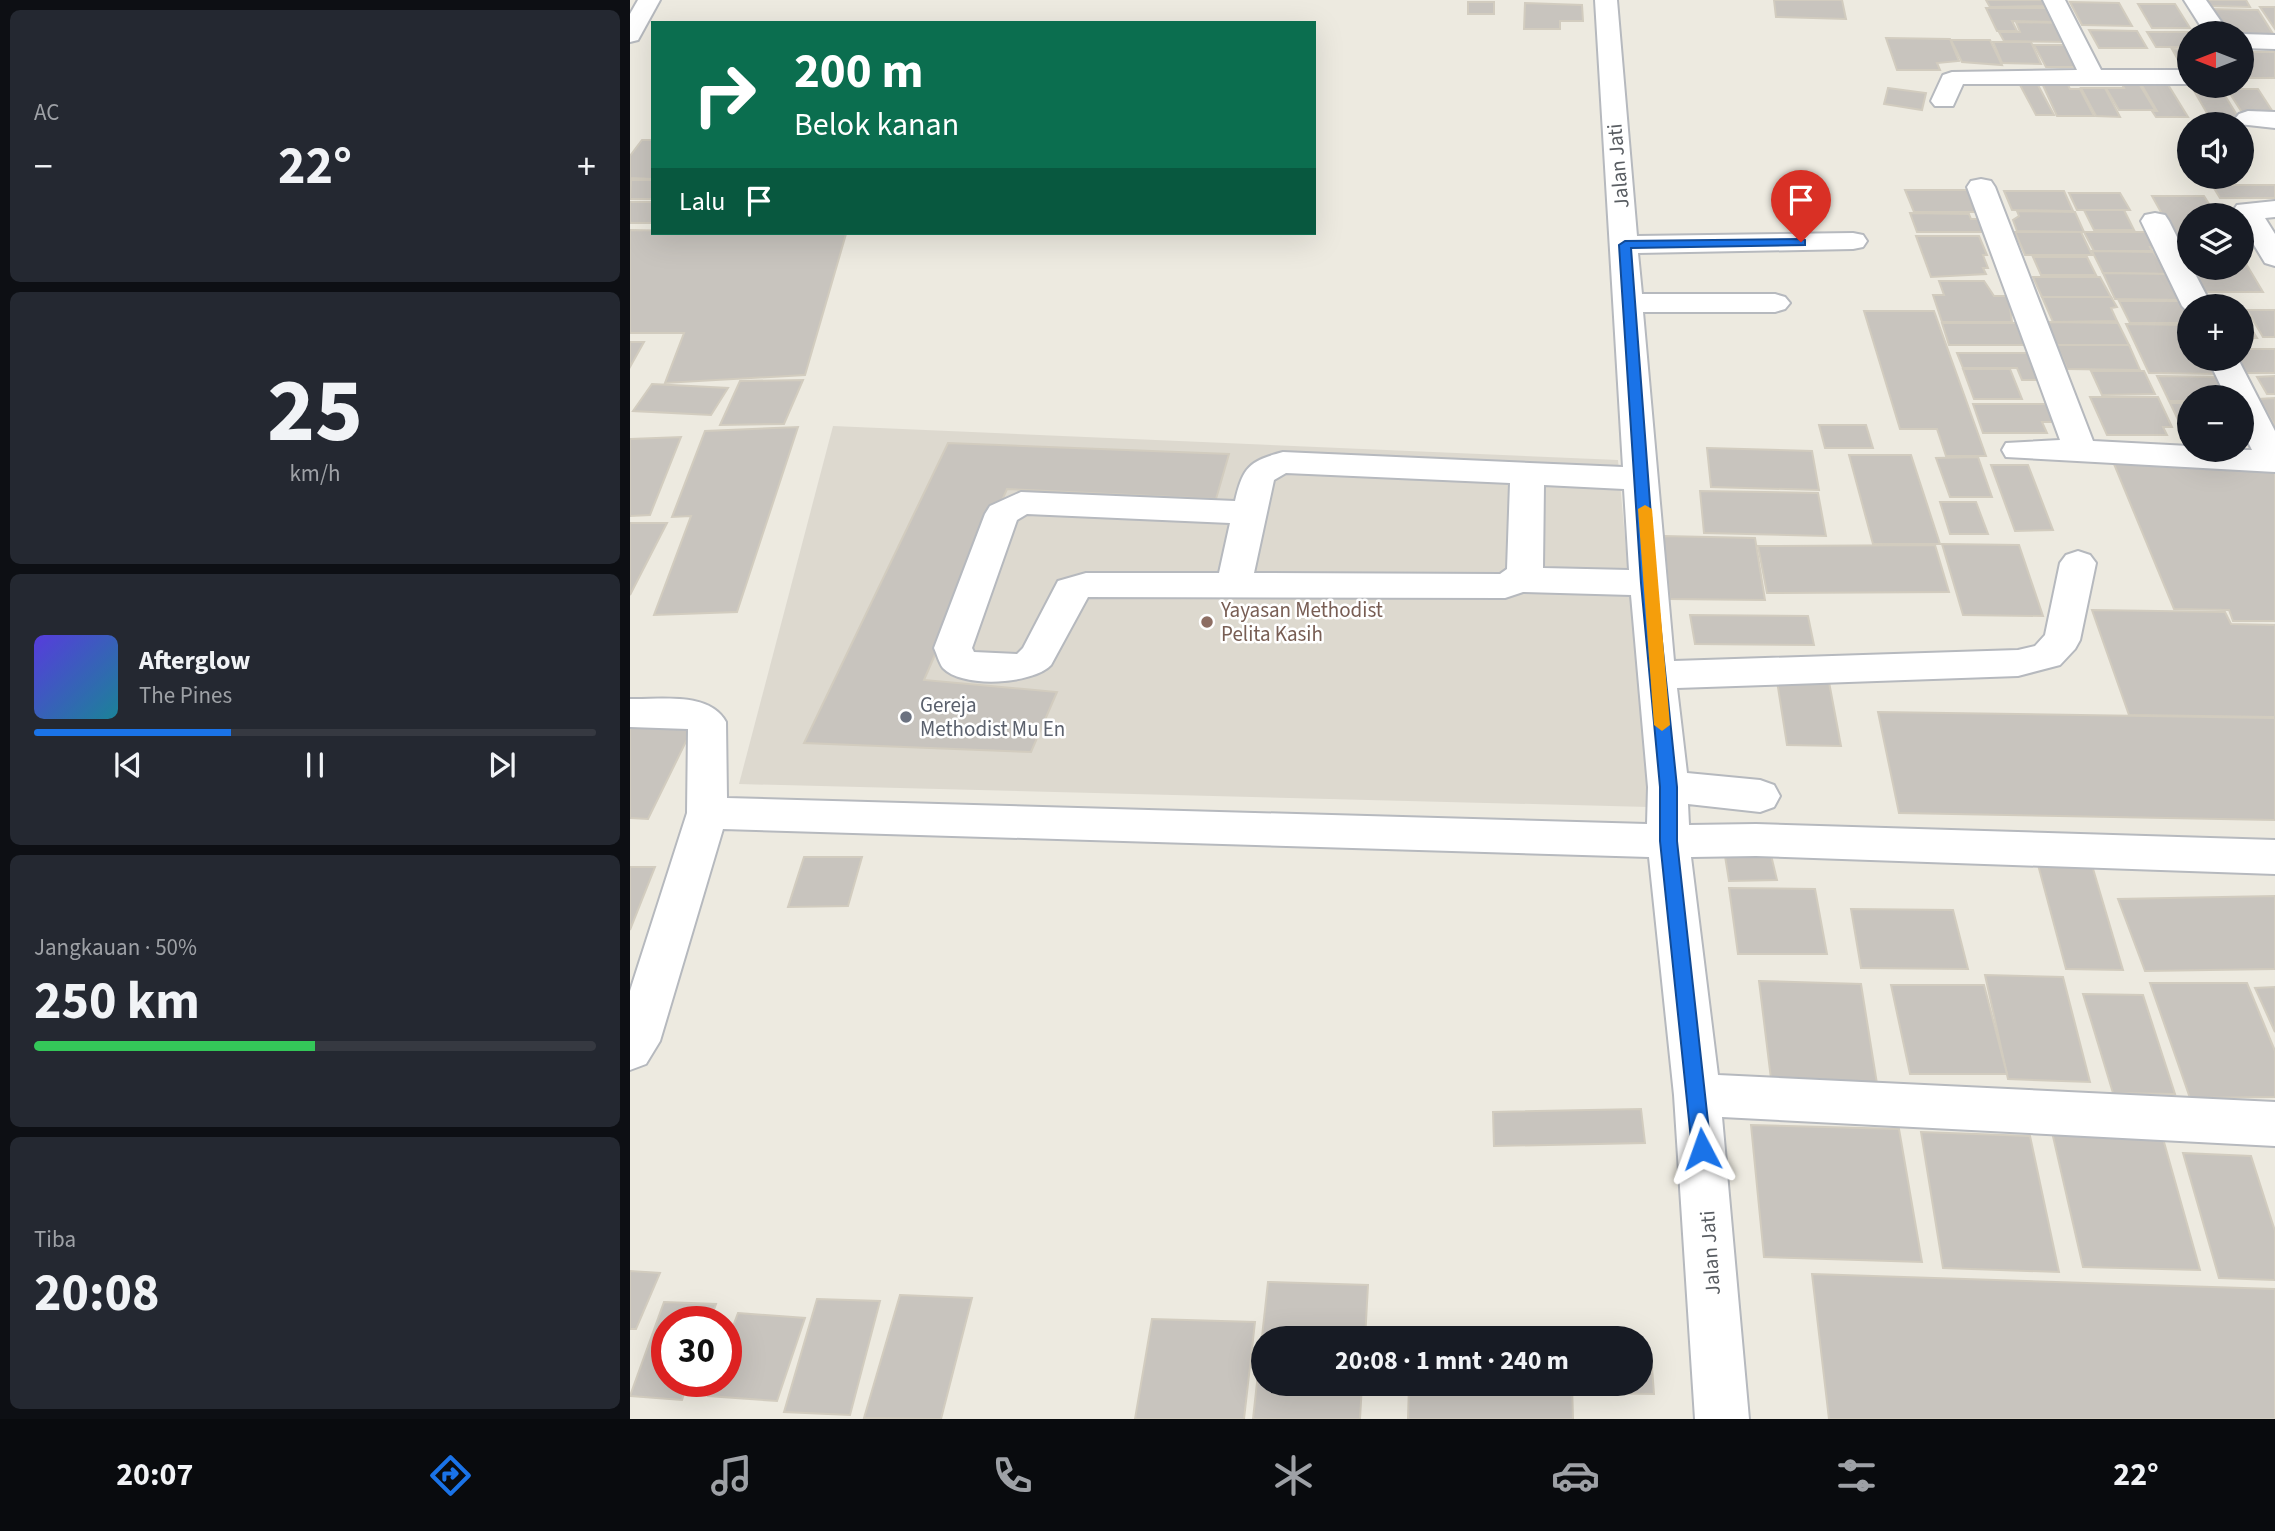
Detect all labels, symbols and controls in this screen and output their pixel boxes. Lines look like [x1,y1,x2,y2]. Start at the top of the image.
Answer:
north arrow [2177,21,2254,98]
map controls [2177,21,2254,462]
text: 200 m [794,37,923,107]
icon: right [679,49,770,140]
text: AC [34,96,59,129]
text: Belok kanan [794,102,959,148]
button: sound [2177,112,2254,189]
street label: Jalan Jati [1599,122,1637,210]
text: 22° [278,130,352,204]
text: − [34,140,53,194]
text: + [577,140,596,194]
pin [1771,170,1831,242]
icon: arrive [1782,181,1820,219]
icon: arrive [740,182,778,220]
text: Lalu [679,183,726,220]
button: layers [2177,203,2254,280]
button: + [2177,294,2254,371]
text: 25 [267,347,363,476]
button: − [2177,385,2254,462]
text: km/h [289,457,341,490]
place label: Yayasan Methodist Pelita Kasih [1220,595,1383,649]
marker: Yayasan Methodist Pelita Kasih [1199,614,1215,630]
text: Afterglow [139,642,250,679]
text: The Pines [139,679,232,712]
place label: Gereja Methodist Mu En [920,690,1065,744]
marker: Gereja Methodist Mu En [898,709,914,725]
icon: previous [109,746,147,784]
icon: pause [296,746,334,784]
icon: next [483,746,521,784]
text: Jangkauan · 50% [34,931,197,964]
text: 250 km [34,965,200,1039]
position arrow [1665,1112,1739,1186]
street label: Jalan Jati [1692,1210,1728,1296]
text: Tiba [34,1223,76,1256]
text: 20:08 [34,1257,159,1331]
speed limit sign: 30 [651,1306,742,1397]
text: 20:08 · 1 mnt · 240 m [1335,1342,1569,1379]
icon: directions [426,1451,475,1500]
icon: music [707,1451,756,1500]
icon: phone [988,1451,1037,1500]
icon: climate [1269,1451,1318,1500]
icon: car [1551,1451,1600,1500]
icon: filters [1832,1451,1881,1500]
text: 20:07 [116,1452,193,1498]
text: 22° [2113,1452,2159,1498]

